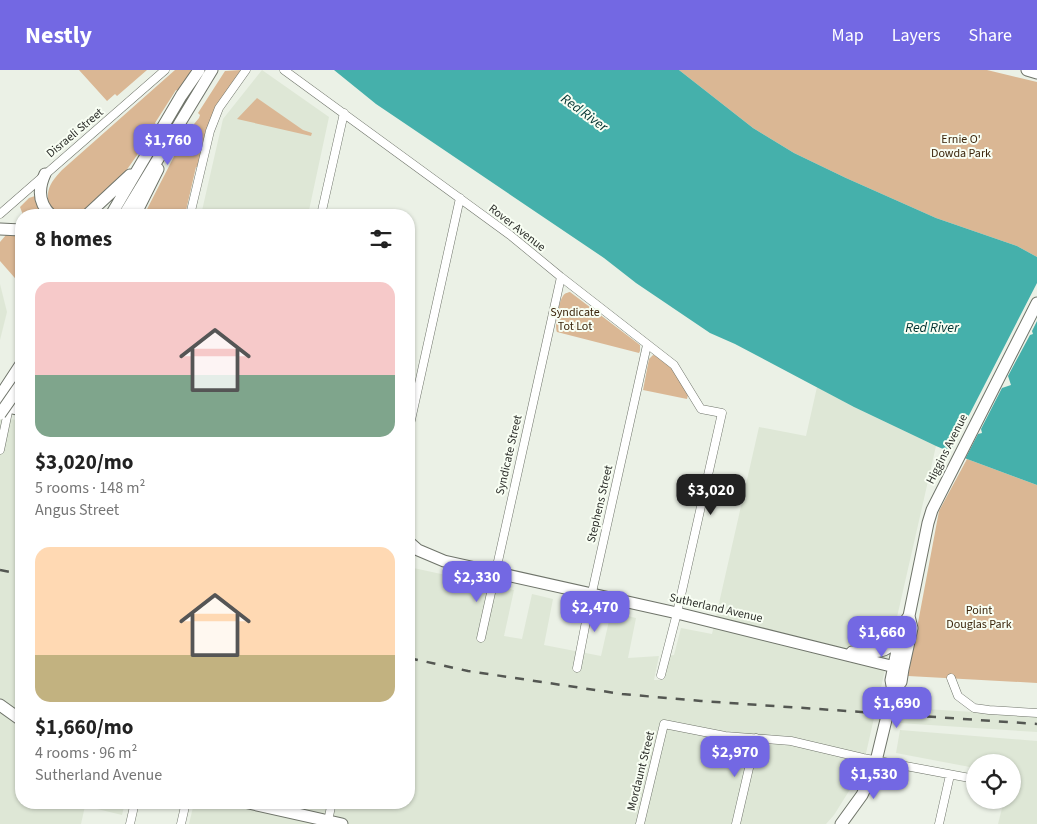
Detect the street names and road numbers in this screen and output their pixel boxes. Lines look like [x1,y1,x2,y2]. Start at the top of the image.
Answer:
street label: Disraeli Street [43,104,107,162]
street label: Rover Avenue [485,200,549,256]
street label: Higgins Avenue [922,411,972,487]
street label: Syndicate Street [492,413,526,497]
street label: Stephens Street [583,464,617,544]
street label: Sutherland Avenue [668,589,764,627]
street label: Mordaunt Street [623,729,659,813]

